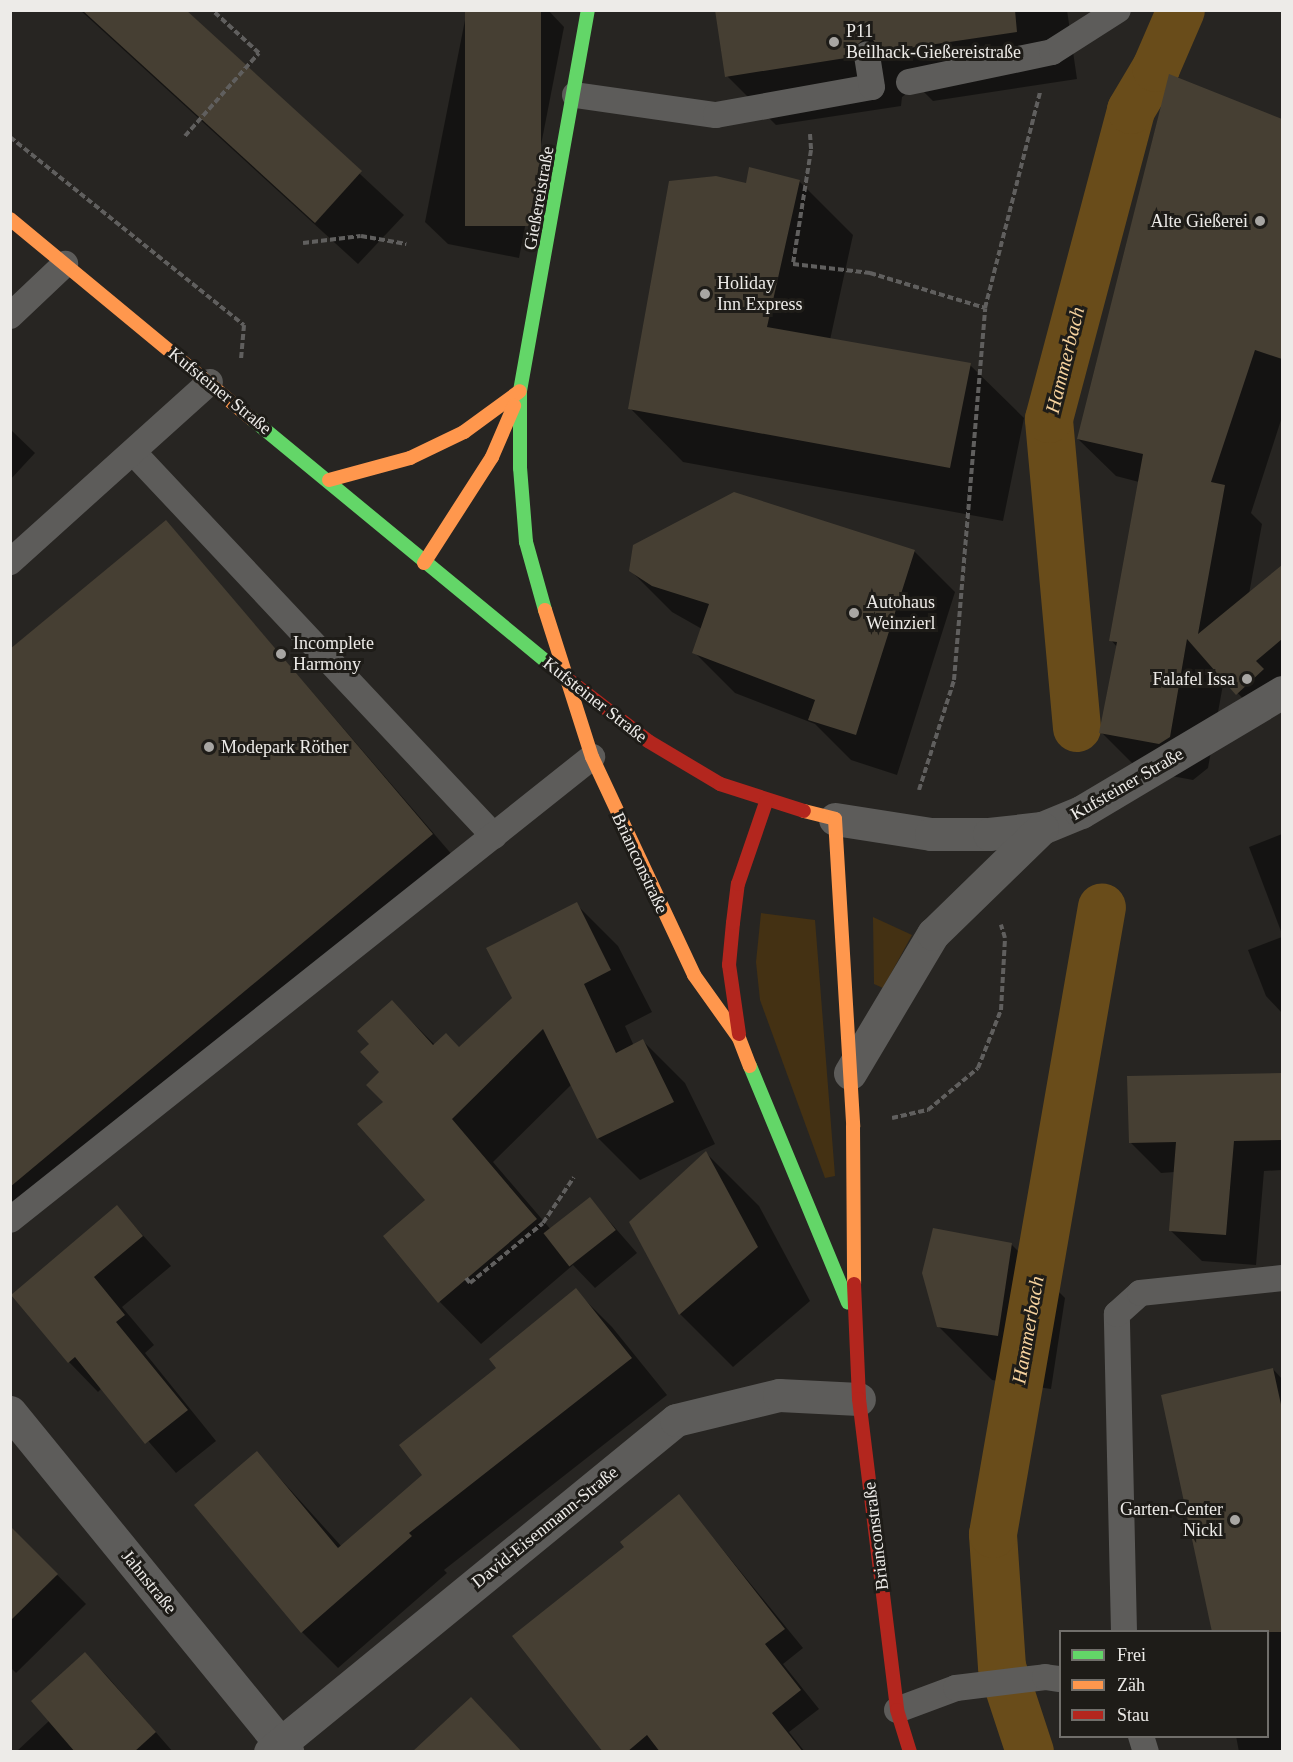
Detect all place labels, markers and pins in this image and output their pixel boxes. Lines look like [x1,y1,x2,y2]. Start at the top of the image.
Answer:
place label: P11 Beilhack-Gießereistraße [846,21,1021,63]
marker: P11 Beilhack-Gießereistraße [827,35,841,49]
place label: Alte Gießerei [1151,210,1248,232]
marker: Alte Gießerei [1253,214,1267,228]
place label: Holiday Inn Express [717,273,802,316]
marker: Holiday Inn Express [698,287,712,301]
place label: Autohaus Weinzierl [866,592,936,634]
marker: Autohaus Weinzierl [847,606,861,620]
place label: Incomplete Harmony [293,633,374,676]
marker: Incomplete Harmony [274,647,288,661]
place label: Falafel Issa [1153,668,1235,690]
marker: Falafel Issa [1240,672,1254,686]
place label: Modepark Röther [221,736,348,758]
marker: Modepark Röther [202,740,216,754]
place label: Garten-Center Nickl [1120,1499,1223,1541]
marker: Garten-Center Nickl [1228,1513,1242,1527]

